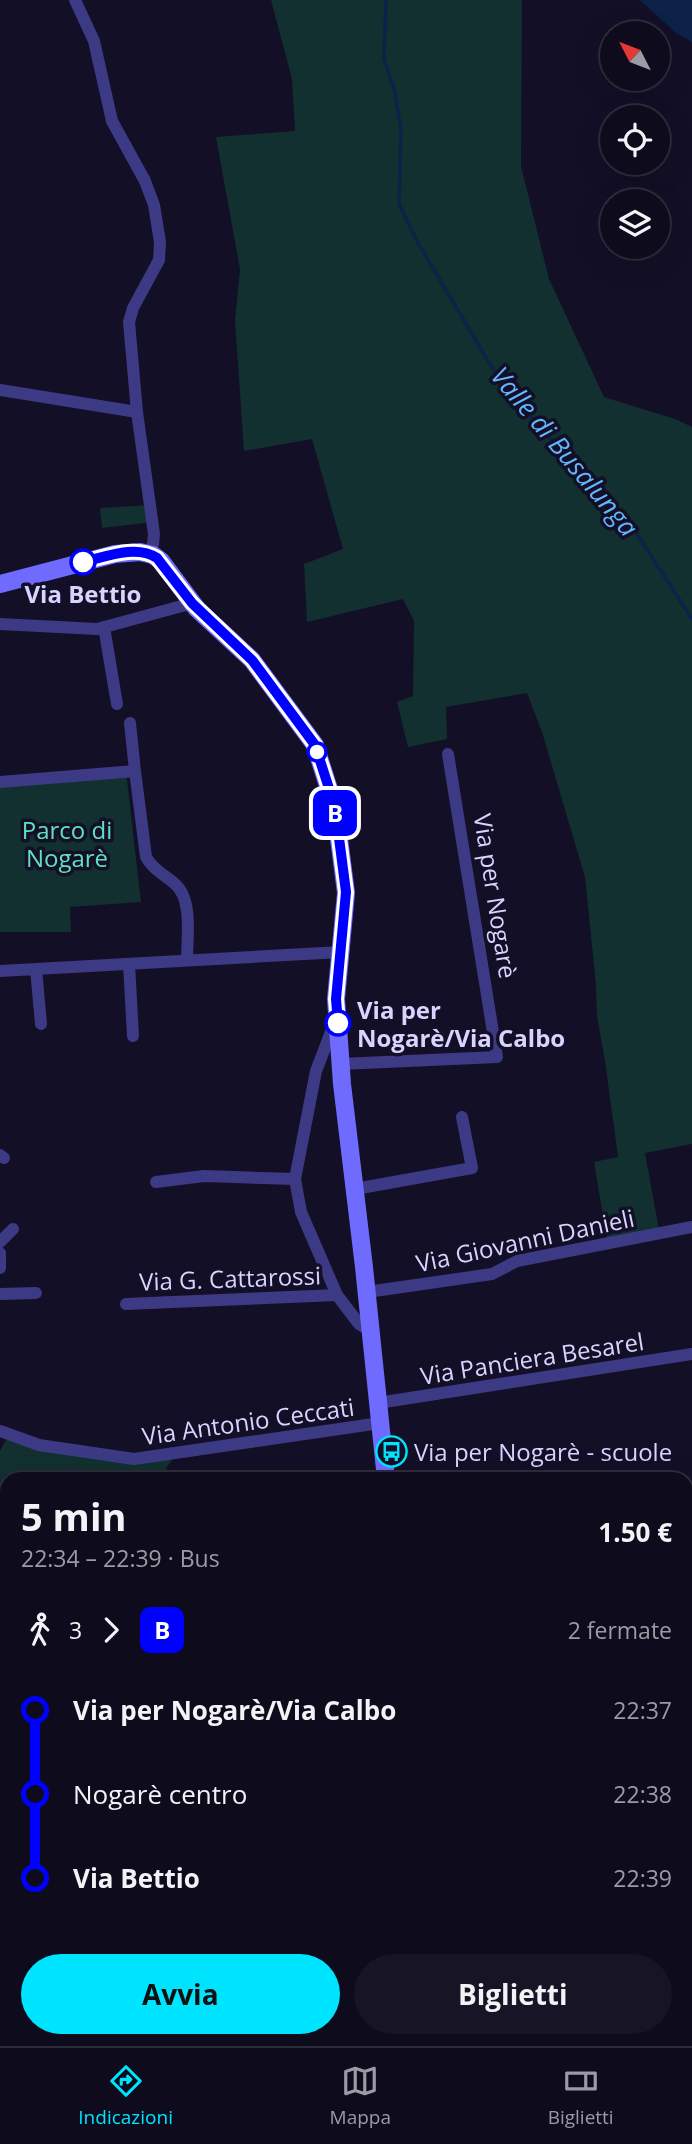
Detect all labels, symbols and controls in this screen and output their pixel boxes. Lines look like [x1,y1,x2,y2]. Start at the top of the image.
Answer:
north arrow [600,21,670,91]
map controls [600,21,670,259]
button: locate [600,105,670,175]
button: layers [600,189,670,259]
water label: Valle di Busalunga [483,358,647,544]
marker: Via Bettio [70,549,96,575]
place label: Via Bettio [25,577,141,610]
unlabelled marker [307,742,327,762]
line badge: B [312,790,358,836]
text: B [327,796,343,829]
street label: Via per Nogarè [467,811,525,981]
park label: Parco di Nogarè [22,813,112,874]
place label: Via per Nogarè/Via Calbo [357,993,565,1054]
marker: Via per Nogarè/Via Calbo [325,1010,351,1036]
street label: Via Giovanni Danieli [413,1201,637,1279]
street label: Via G. Cattarossi [138,1258,322,1298]
street label: Via Panciera Besarel [418,1324,646,1392]
street label: Via Antonio Ceccati [140,1390,356,1452]
bus stop icon: Via per Nogarè - scuole [374,1434,408,1468]
place label: Via per Nogarè - scuole [414,1435,672,1468]
text: 5 min [21,1490,126,1542]
text: 1.50 € [598,1514,672,1550]
text: 22:34 – 22:39 · Bus [21,1542,220,1574]
icon: walk [21,1611,59,1649]
icon: forward [92,1611,130,1649]
text: B [154,1613,170,1646]
text: 3 [69,1614,82,1646]
text: 2 fermate [568,1614,672,1646]
text: Via per Nogarè/Via Calbo [73,1692,396,1728]
text: 22:37 [613,1694,672,1726]
text: Nogarè centro [73,1776,247,1812]
text: 22:38 [613,1778,672,1810]
text: Via Bettio [73,1860,200,1896]
text: 22:39 [613,1862,672,1894]
button: Avvia [21,1954,340,2034]
button: Biglietti [354,1954,672,2034]
tab: Indicazioni [78,2062,173,2130]
tab: Mappa [330,2062,391,2130]
tab: Biglietti [548,2062,614,2130]

